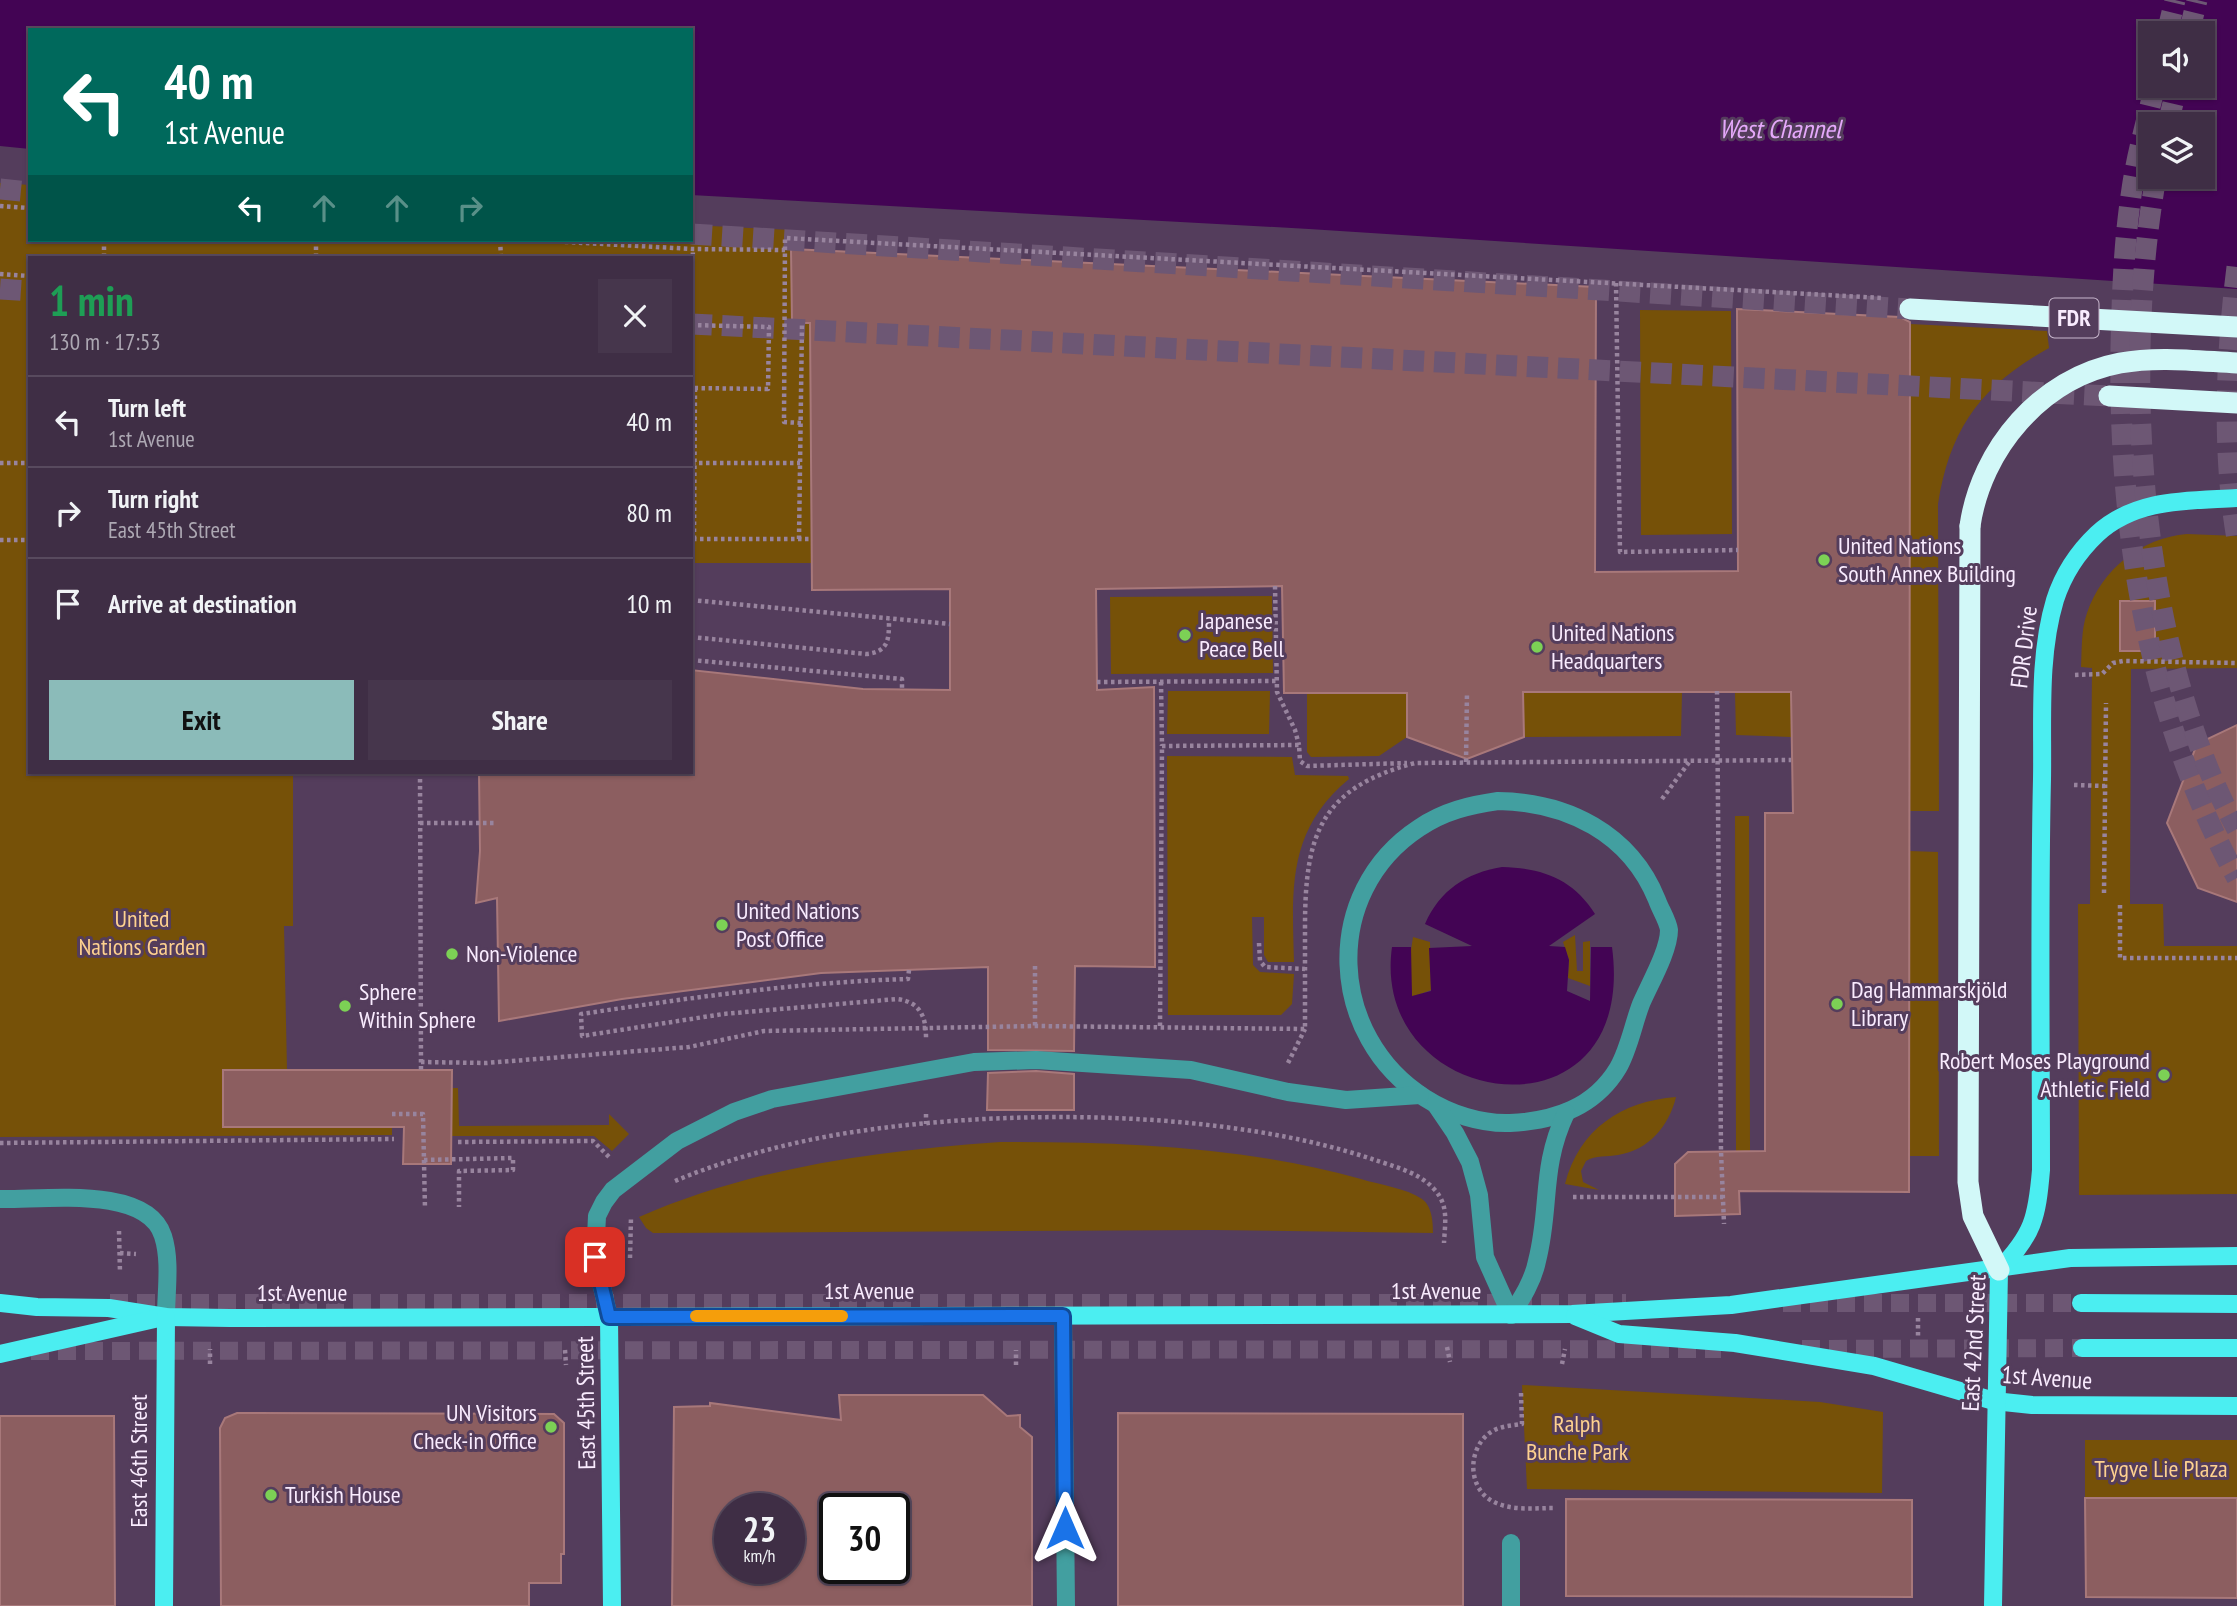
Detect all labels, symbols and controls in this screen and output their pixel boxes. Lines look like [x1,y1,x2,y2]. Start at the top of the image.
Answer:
map controls [2138,21,2215,189]
button: sound [2138,21,2215,98]
text: 40 m [164,49,253,113]
icon: left [49,56,140,147]
text: 1st Avenue [164,111,285,153]
water label: West Channel [1719,112,1844,145]
button: layers [2138,112,2215,189]
icon: left [232,189,270,227]
icon: ahead [305,189,343,227]
icon: ahead [378,189,416,227]
icon: right [451,189,489,227]
text: 1 min [49,273,134,328]
button: close [598,279,672,353]
road number: FDR [2050,298,2098,338]
text: 130 m · 17:53 [49,327,161,356]
text: Turn left [108,391,186,424]
icon: left [49,403,87,441]
text: 40 m [626,405,672,438]
text: 1st Avenue [108,424,195,453]
text: Turn right [108,482,199,515]
icon: right [49,494,87,532]
text: 80 m [626,496,672,529]
text: East 45th Street [108,515,236,544]
place label: United Nations South Annex Building [1838,530,2016,589]
marker: United Nations South Annex Building [1816,552,1832,568]
icon: arrive [49,585,87,623]
text: Arrive at destination [108,587,297,620]
text: 10 m [626,587,672,620]
street label: FDR Drive [2003,604,2044,690]
place label: Japanese Peace Bell [1198,605,1285,664]
place label: United Nations Headquarters [1551,617,1674,676]
marker: Japanese Peace Bell [1177,627,1193,643]
marker: United Nations Headquarters [1529,639,1545,655]
button: Exit [49,680,354,760]
button: Share [368,680,672,760]
place label: United Nations Post Office [736,895,859,954]
park label: United Nations Garden [78,903,206,962]
marker: United Nations Post Office [714,917,730,933]
place label: Non-Violence [466,938,577,969]
marker: Non-Violence [444,946,460,962]
place label: Dag Hammarskjöld Library [1851,974,2007,1033]
place label: Sphere Within Sphere [359,976,476,1035]
marker: Dag Hammarskjöld Library [1829,996,1845,1012]
marker: Sphere Within Sphere [337,998,353,1014]
place label: Robert Moses Playground Athletic Field [1939,1045,2150,1104]
marker: Robert Moses Playground Athletic Field [2156,1067,2172,1083]
pin [565,1227,625,1287]
icon: arrive [576,1238,614,1276]
street label: East 42nd Street [1954,1273,1993,1412]
street label: 1st Avenue [824,1275,914,1306]
street label: 1st Avenue [1391,1275,1481,1306]
street label: 1st Avenue [257,1277,347,1308]
street label: East 45th Street [569,1336,602,1470]
street label: 1st Avenue [2001,1359,2093,1396]
street label: East 46th Street [123,1394,154,1528]
place label: UN Visitors Check-in Office [413,1397,537,1456]
park label: Ralph Bunche Park [1526,1408,1629,1467]
marker: UN Visitors Check-in Office [543,1419,559,1435]
park label: Trygve Lie Plaza [2094,1453,2228,1484]
place label: Turkish House [285,1479,401,1510]
marker: Turkish House [263,1487,279,1503]
position arrow [1028,1491,1102,1565]
speed limit sign: 30 [819,1493,910,1584]
text: 23 [743,1506,776,1552]
text: km/h [744,1544,775,1567]

